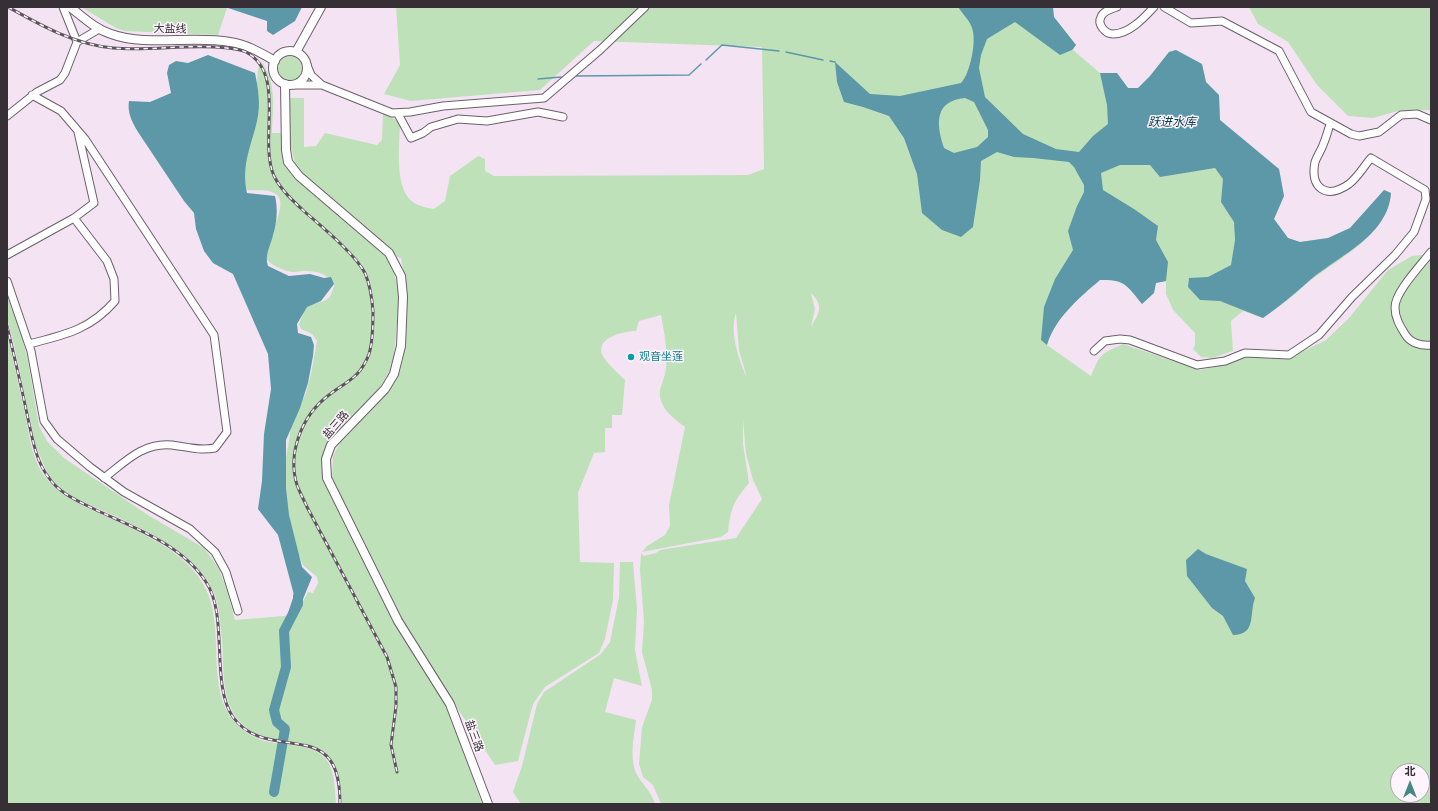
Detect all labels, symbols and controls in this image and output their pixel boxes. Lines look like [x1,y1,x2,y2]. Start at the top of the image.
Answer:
street label: 大盐线 [153,22,187,36]
water label: 跃进水库 [1148,115,1196,129]
place label: 观音坐莲 [639,350,683,364]
marker: 观音坐莲 [626,352,636,362]
street label: 盐三路 [320,408,352,442]
street label: 盐三路 [462,718,486,754]
north arrow [1390,763,1430,803]
text: 北 [1405,766,1416,777]

